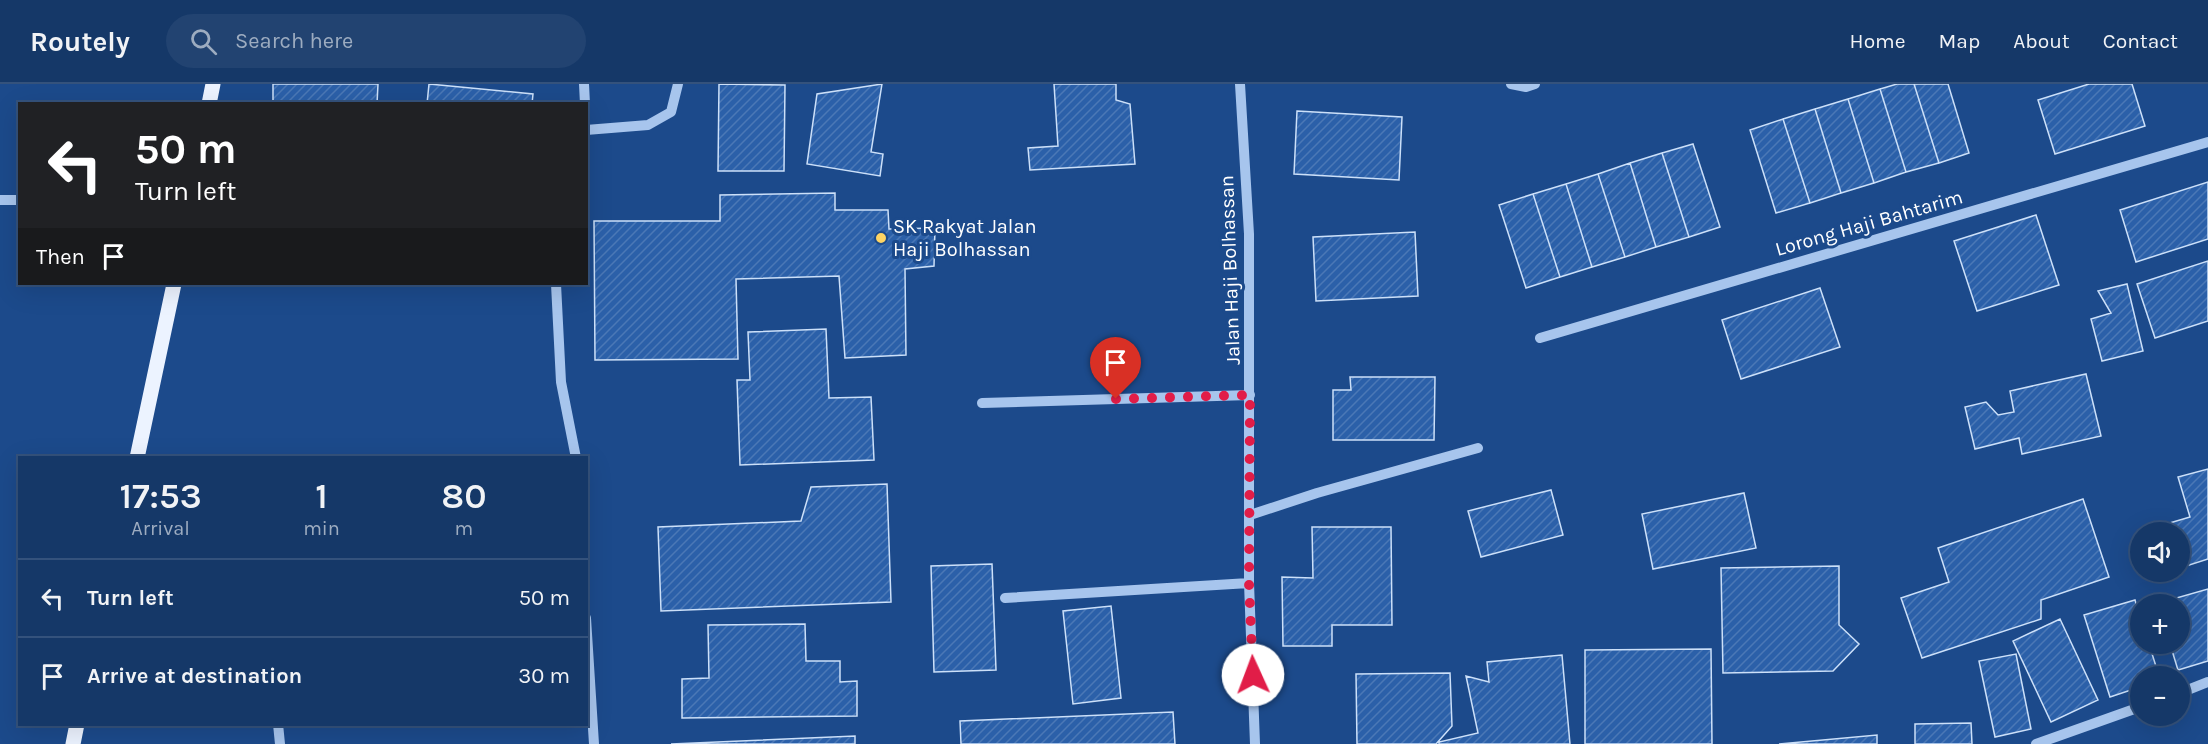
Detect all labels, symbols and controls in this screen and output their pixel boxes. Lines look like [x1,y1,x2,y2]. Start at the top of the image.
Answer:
search box [166,14,586,68]
text: Routely [30,25,130,58]
icon: search [187,25,220,58]
text: Search here [235,28,353,54]
text: Home [1850,29,1906,53]
text: Map [1939,29,1980,53]
text: About [2013,29,2070,53]
text: Contact [2103,29,2178,53]
text: 50 m [135,124,237,174]
icon: left [36,126,114,204]
text: Turn left [135,175,236,207]
street label: Jalan Haji Bolhassan [1215,175,1245,365]
street label: Lorong Haji Bahtarim [1773,185,1965,261]
place label: SK Rakyat Jalan Haji Bolhassan [893,215,1037,261]
marker: SK Rakyat Jalan Haji Bolhassan [874,231,888,245]
icon: arrive [97,240,130,273]
text: Then [36,244,85,270]
pin [1090,337,1141,399]
icon: arrive [1099,346,1132,379]
text: 17:53 [119,475,202,517]
text: 1 [315,475,328,517]
text: 80 [441,475,487,517]
text: Arrival [131,517,190,540]
text: min [303,517,340,540]
text: m [455,517,473,540]
map controls [2130,522,2190,726]
button: sound [2130,522,2190,582]
icon: left [36,582,69,615]
text: Turn left [87,585,174,611]
text: 50 m [519,585,570,611]
button: + [2130,594,2190,654]
position arrow [1221,643,1285,707]
icon: arrive [36,660,69,693]
text: Arrive at destination [87,663,302,689]
text: 30 m [518,663,570,689]
button: − [2130,666,2190,726]

